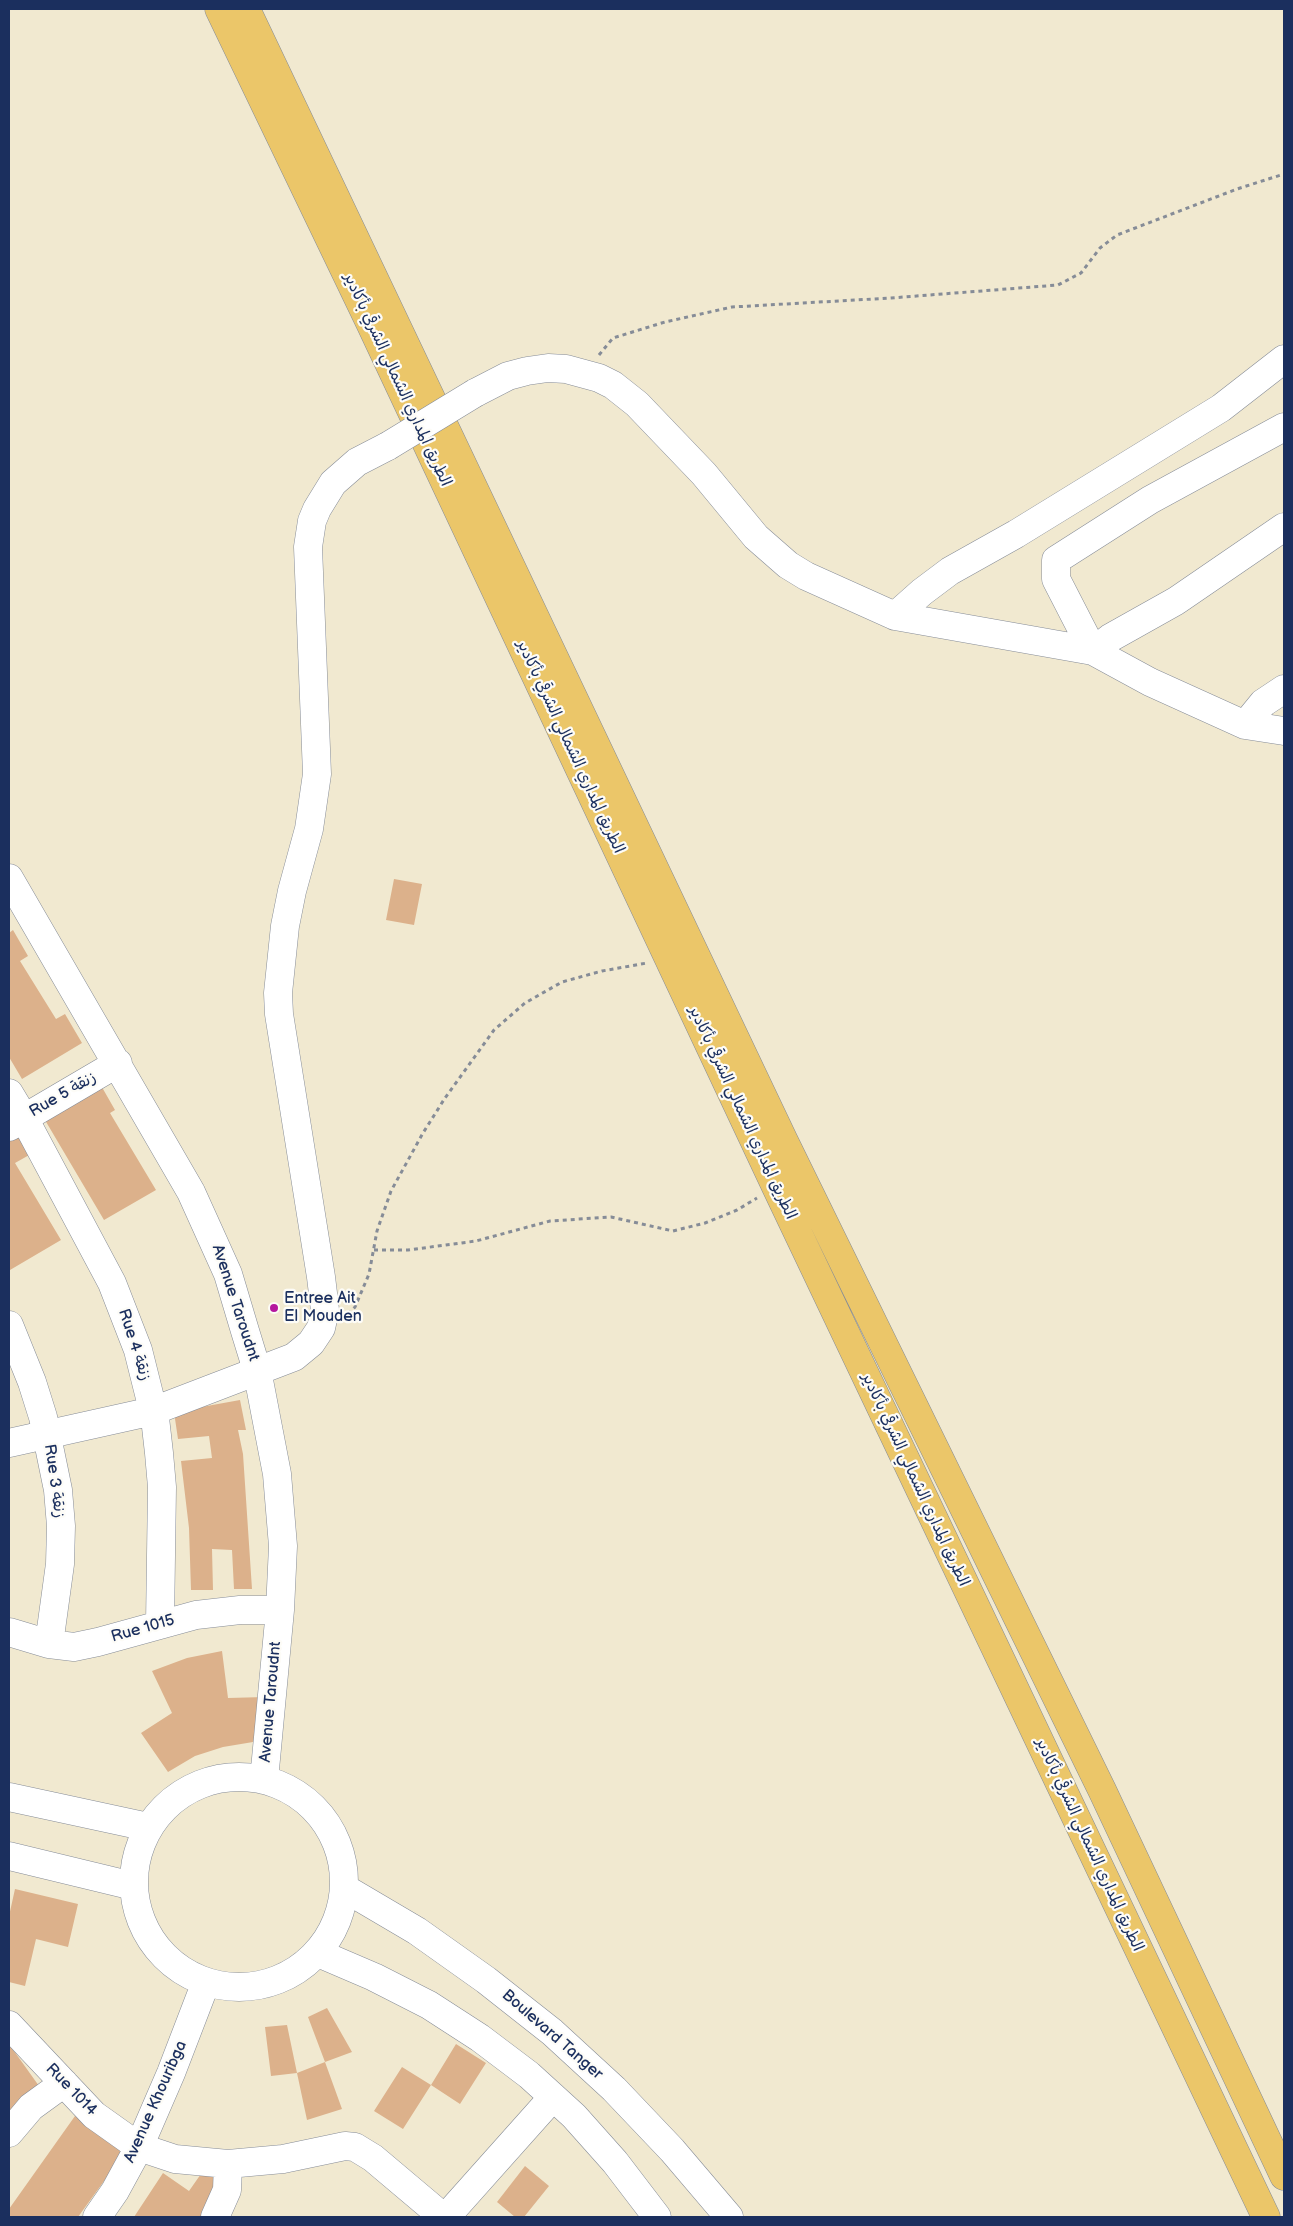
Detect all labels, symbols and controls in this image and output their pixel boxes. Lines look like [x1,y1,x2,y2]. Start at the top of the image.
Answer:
street label: الطريق المداري الشمالي الشرقي بأكادير [339,270,455,490]
street label: الطريق المداري الشمالي الشرقي بأكادير [512,637,628,857]
street label: الطريق المداري الشمالي الشرقي بأكادير [684,1003,800,1223]
street label: Rue 5 زنقة [26,1068,100,1122]
street label: Avenue Taroudnt [207,1242,263,1364]
place label: Entree Ait El Mouden [284,1289,362,1327]
marker: Entree Ait El Mouden [268,1302,280,1314]
street label: Rue 4 زنقة [113,1307,155,1383]
street label: الطريق المداري الشمالي الشرقي بأكادير [857,1370,973,1590]
street label: Rue 3 زنقة [39,1443,69,1519]
street label: Rue 1015 [109,1611,177,1647]
street label: Avenue Taroudnt [256,1641,286,1763]
street label: الطريق المداري الشمالي الشرقي بأكادير [1031,1735,1147,1955]
street label: Boulevard Tanger [498,1986,606,2084]
street label: Avenue Khouribga [120,2038,192,2166]
street label: Rue 1014 [41,2060,101,2120]

